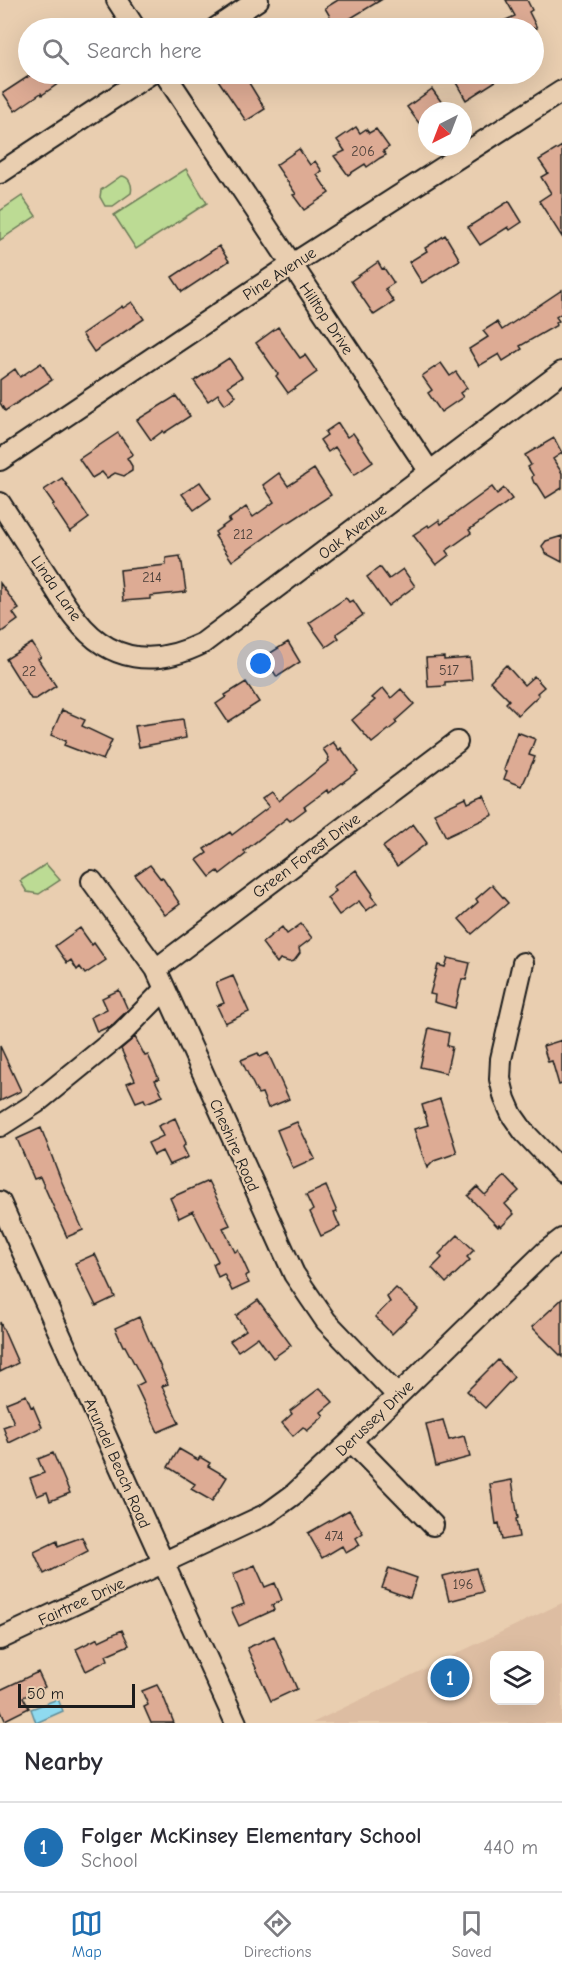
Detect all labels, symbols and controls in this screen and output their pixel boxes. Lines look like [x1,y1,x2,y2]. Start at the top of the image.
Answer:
search box [18,18,544,84]
icon: search [39,35,72,68]
text: Search here [87,38,202,64]
north arrow [418,102,472,156]
house number: 206 [351,143,375,160]
street label: Pine Avenue [240,244,319,304]
street label: Hilltop Drive [295,279,357,358]
street label: Oak Avenue [315,500,390,563]
house number: 212 [233,526,253,543]
street label: Linda Lane [27,553,85,625]
house number: 214 [142,569,162,586]
your location [246,649,275,678]
house number: 517 [439,662,459,679]
house number: 22 [22,663,36,680]
street label: Green Forest Drive [249,810,364,902]
street label: Cheshire Road [206,1096,262,1194]
street label: Derussey Drive [332,1377,417,1460]
street label: Arundel Beach Road [80,1396,154,1531]
house number: 474 [324,1528,344,1545]
street label: Fairtree Drive [35,1574,127,1630]
house number: 196 [453,1576,473,1593]
map controls [490,1651,544,1705]
button: layers [490,1651,544,1705]
pin: 1 [430,1656,470,1700]
scale bar [18,1681,135,1708]
text: 50 m [27,1685,64,1703]
text: Nearby [24,1747,103,1777]
text: Folger McKinsey Elementary School [81,1823,422,1849]
text: 1 [40,1836,47,1859]
text: 440 m [483,1836,538,1859]
text: School [81,1849,138,1872]
tab: Map [70,1907,103,1961]
tab: Directions [244,1907,311,1961]
tab: Saved [452,1907,492,1961]

